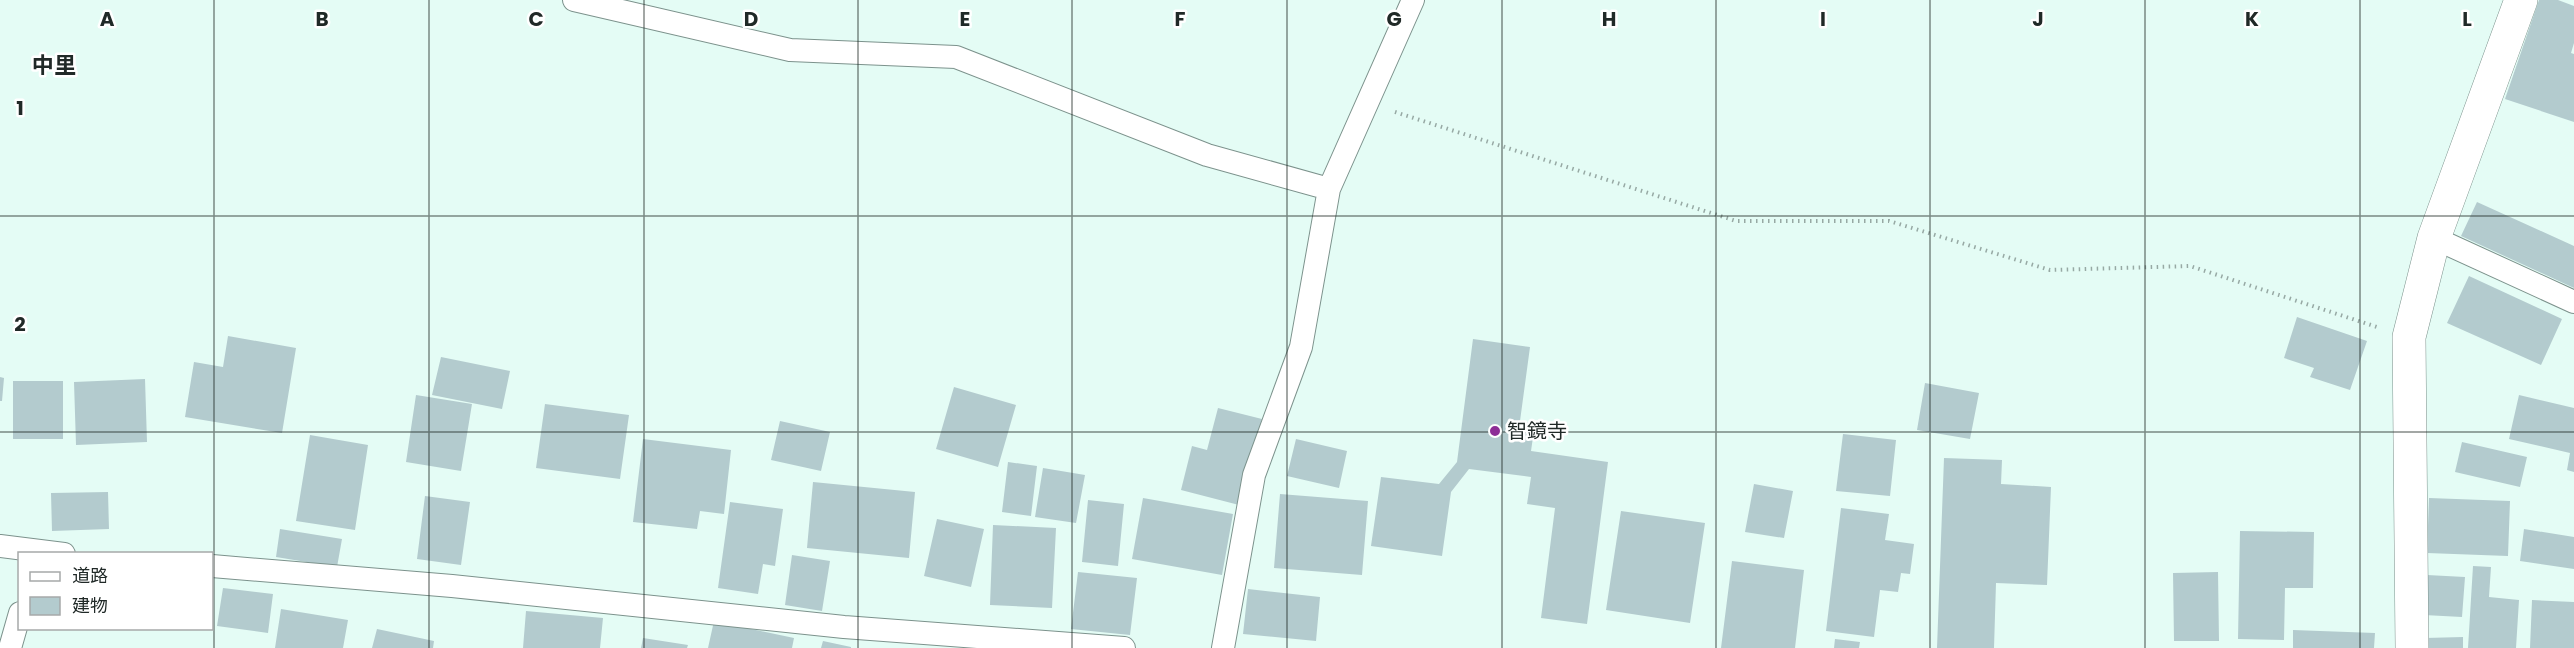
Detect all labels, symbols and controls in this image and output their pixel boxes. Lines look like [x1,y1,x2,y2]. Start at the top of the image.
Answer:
text: A [100,5,115,33]
text: B [315,5,329,33]
text: C [528,5,544,33]
text: D [744,5,758,33]
text: E [960,5,970,33]
text: F [1175,5,1186,33]
text: G [1386,5,1402,33]
text: H [1602,5,1616,33]
text: I [1820,5,1826,33]
text: J [2032,5,2044,33]
text: K [2245,5,2259,33]
text: L [2462,5,2472,33]
district label: 中里 [32,50,76,81]
text: 1 [16,94,24,122]
text: 2 [14,310,26,338]
place label: 智鏡寺 [1507,417,1567,445]
marker: 智鏡寺 [1488,424,1502,438]
legend [18,552,213,630]
text: 道路 [72,563,108,588]
text: 建物 [72,593,108,618]

